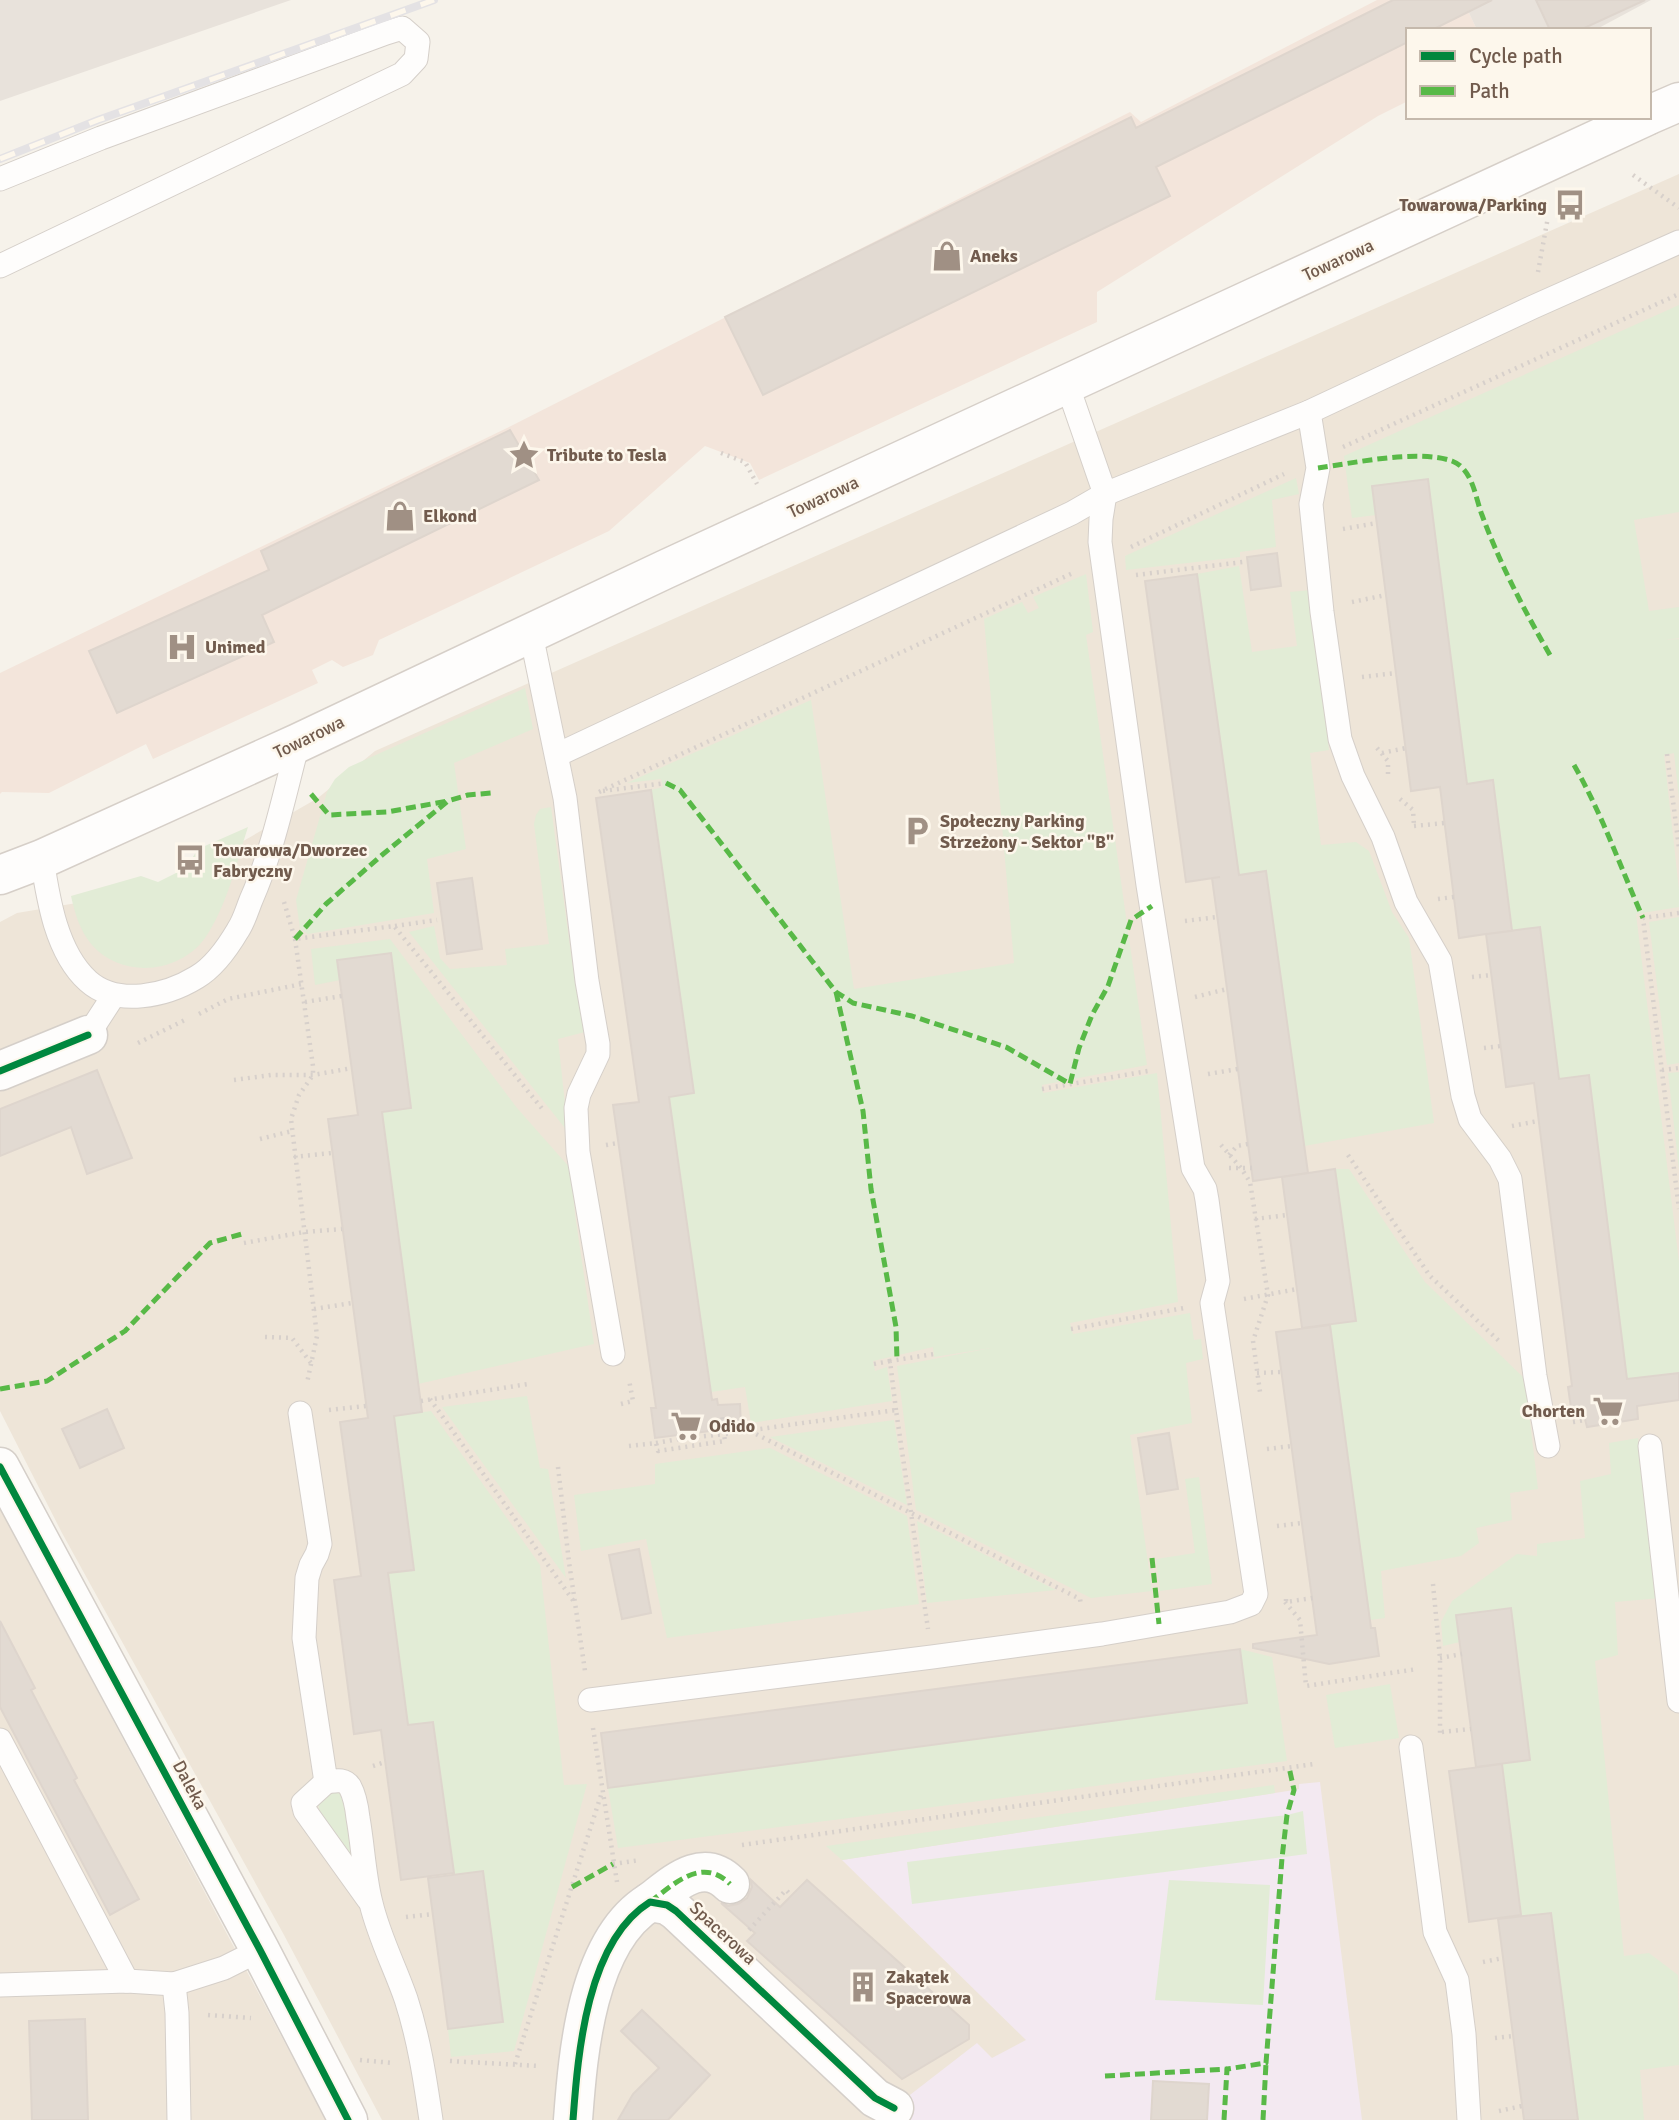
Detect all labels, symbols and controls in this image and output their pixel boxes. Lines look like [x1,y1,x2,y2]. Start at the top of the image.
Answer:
legend [1406,28,1651,119]
text: Cycle path [1469,43,1563,69]
text: Path [1469,78,1510,104]
bus stop icon: Towarowa/Parking [1553,188,1587,222]
place label: Towarowa/Parking [1399,194,1547,216]
street label: Towarowa [1299,234,1377,286]
shop icon: Aneks [930,239,964,273]
place label: Aneks [970,245,1018,267]
place icon: Tribute to Tesla [507,438,541,472]
place label: Tribute to Tesla [547,444,667,466]
street label: Towarowa [784,471,862,523]
shop icon: Elkond [383,499,417,533]
place label: Elkond [423,505,477,527]
hospital icon: Unimed [165,630,199,664]
place label: Unimed [205,636,266,658]
street label: Towarowa [270,710,348,764]
place label: Społeczny Parking Strzeżony - Sektor "B" [940,810,1114,853]
parking icon: Społeczny Parking Strzeżony - Sektor "B" [900,814,934,848]
place label: Towarowa/Dworzec Fabryczny [213,839,368,882]
bus stop icon: Towarowa/Dworzec Fabryczny [173,843,207,877]
supermarket icon: Chorten [1591,1394,1625,1428]
place label: Chorten [1522,1400,1585,1422]
supermarket icon: Odido [669,1409,703,1443]
place label: Odido [709,1415,755,1437]
street label: Daleka [168,1756,212,1814]
street label: Spacerowa [685,1897,761,1969]
place label: Zakątek Spacerowa [886,1966,971,2009]
building icon: Zakątek Spacerowa [846,1970,880,2004]

